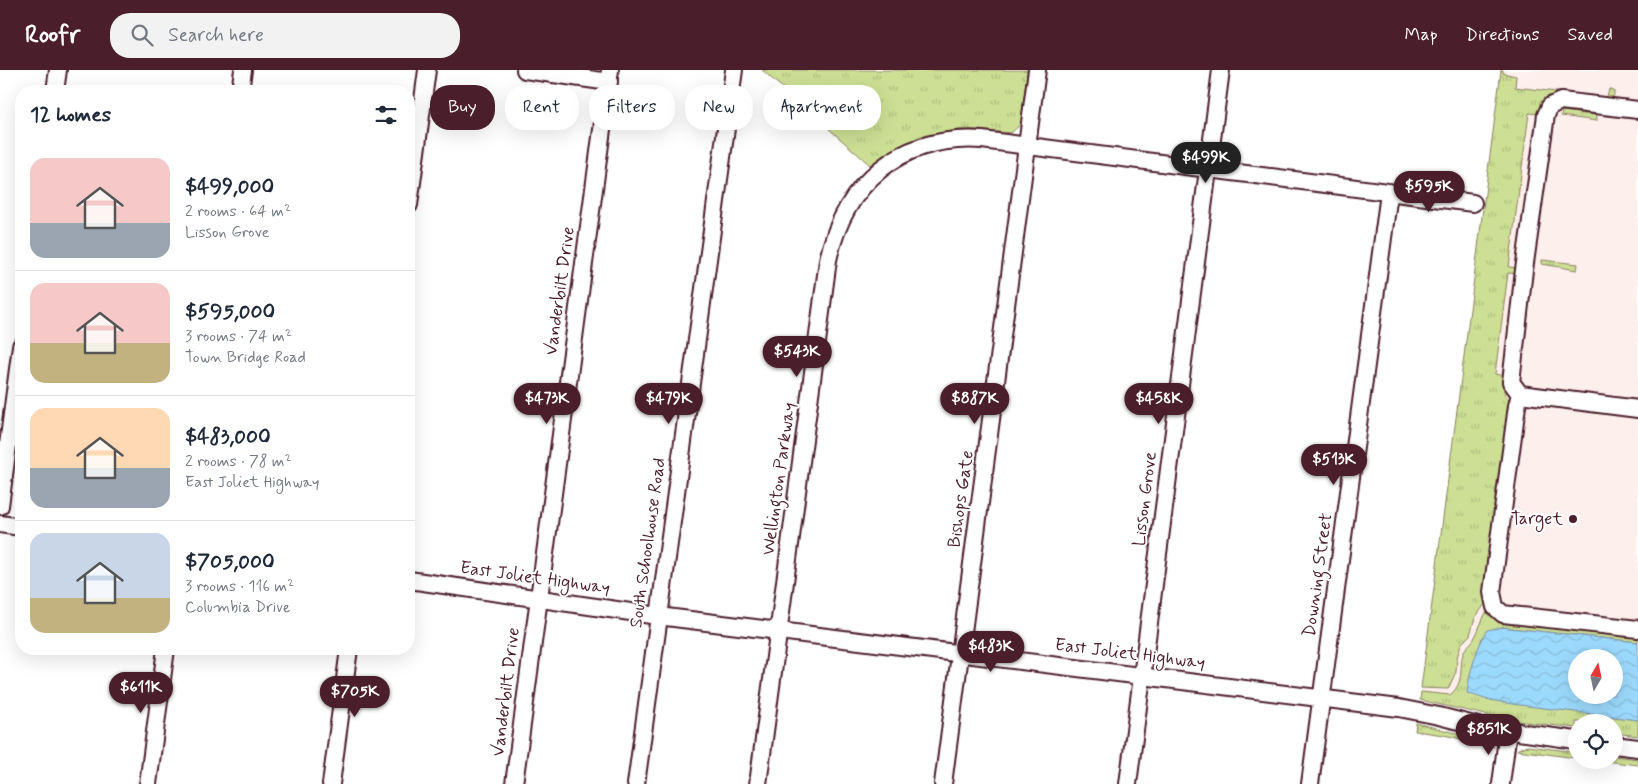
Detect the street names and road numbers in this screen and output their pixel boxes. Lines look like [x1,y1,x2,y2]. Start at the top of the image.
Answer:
street label: Vanderbilt Drive [539,225,581,357]
street label: Wellington Parkway [756,401,804,557]
street label: Bishops Gate [942,449,980,549]
street label: Lisson Grove [1127,450,1163,548]
street label: South Schoolhouse Road [624,456,672,630]
street label: Downing Street [1297,511,1341,639]
street label: East Joliet Highway [458,556,612,601]
street label: Vanderbilt Drive [486,626,526,758]
street label: East Joliet Highway [1053,633,1206,676]

